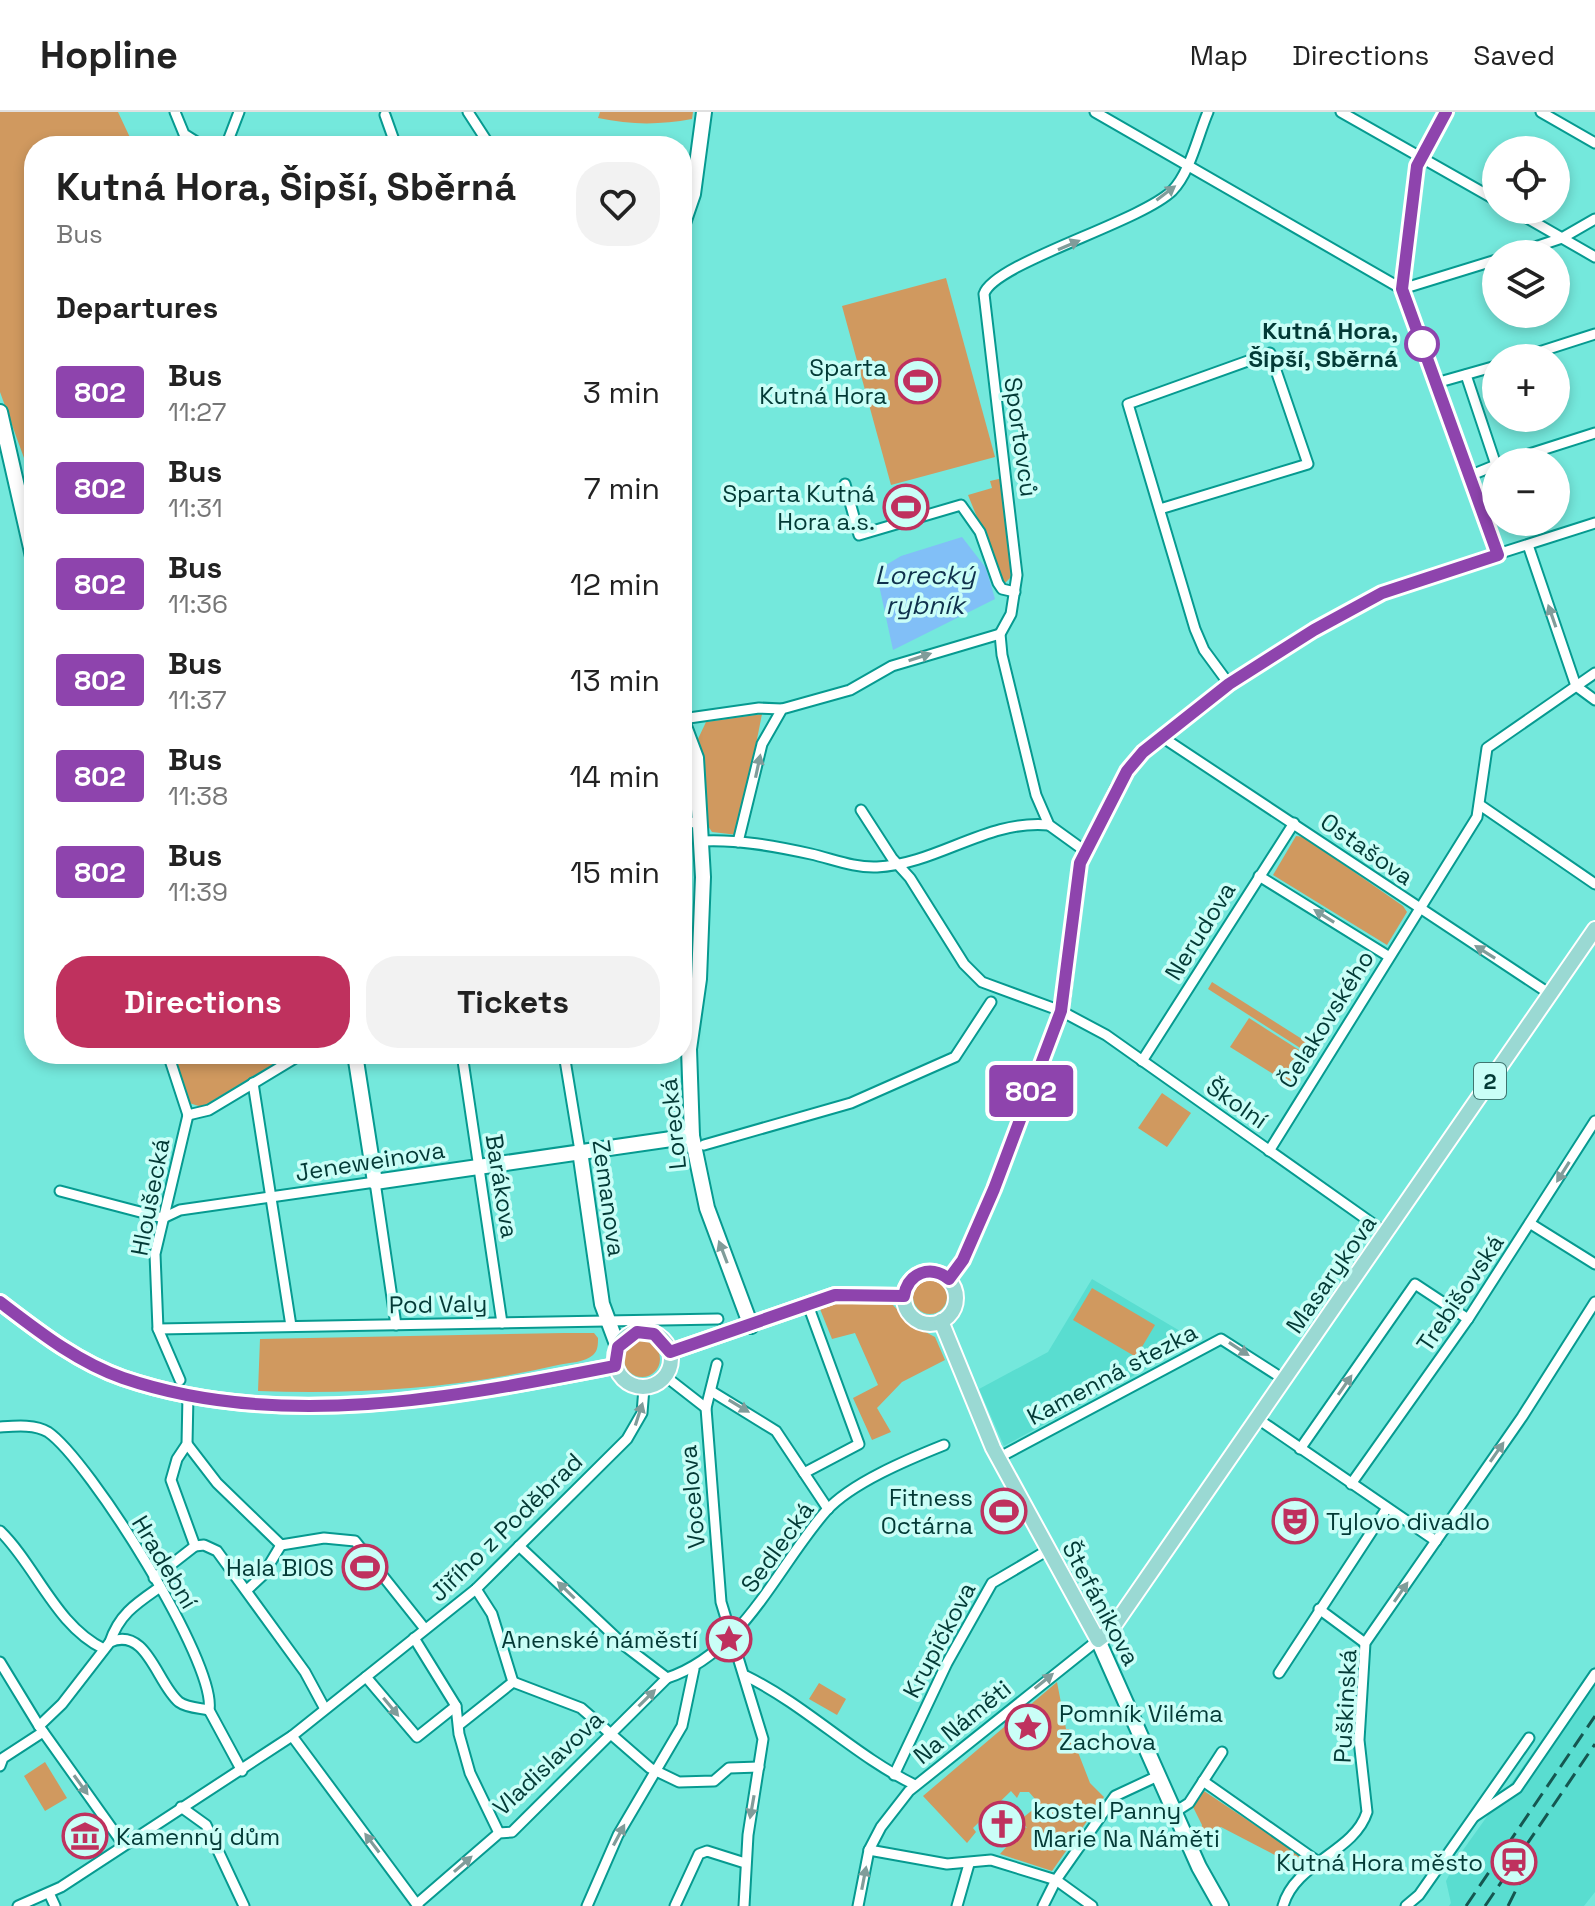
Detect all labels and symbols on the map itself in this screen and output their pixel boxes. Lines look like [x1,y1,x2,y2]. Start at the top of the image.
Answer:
one-way arrow [1156,186,1176,202]
one-way arrow [1057,238,1081,251]
place label: Kutná Hora, Šipší, Sběrná [1249,315,1398,374]
marker: Kutná Hora, Šipší, Sběrná [1405,327,1439,361]
place label: Sparta Kutná Hora [759,352,887,411]
sports icon: Sparta Kutná Hora [894,357,942,405]
street label: Sportovců [997,375,1045,499]
place label: Sparta Kutná Hora a.s. [722,478,875,537]
sports icon: Sparta Kutná Hora a.s. [882,483,930,531]
water label: Lorecký rybník [875,558,976,622]
one-way arrow [1546,604,1558,628]
one-way arrow [908,651,932,663]
one-way arrow [752,754,765,779]
street label: Ostašova [1315,806,1420,892]
street label: Nerudova [1158,876,1242,986]
one-way arrow [1313,909,1335,923]
street label: Čelakovského [1271,944,1381,1094]
one-way arrow [1474,944,1495,959]
road number: 2 [1474,1063,1506,1099]
line badge: 802 [985,1065,1077,1117]
street label: Školní [1200,1071,1274,1135]
street label: Lorecká [653,1077,693,1171]
street label: Barákova [478,1132,526,1241]
street label: Jeneweinova [293,1134,447,1188]
street label: Hloušecká [123,1136,177,1258]
street label: Zemanova [585,1138,633,1259]
one-way arrow [1555,1162,1570,1183]
street label: Masarykova [1279,1209,1383,1339]
street label: Trebišovská [1409,1228,1511,1358]
one-way arrow [716,1240,729,1264]
street label: Pod Valy [388,1288,488,1320]
street label: Kamenná stezka [1022,1316,1203,1432]
one-way arrow [1229,1342,1250,1357]
one-way arrow [1337,1375,1352,1396]
one-way arrow [728,1399,750,1413]
one-way arrow [633,1402,645,1426]
one-way arrow [1489,1442,1504,1463]
street label: Vocelova [672,1444,712,1550]
street label: Jiřího z Poděbrad [423,1446,589,1608]
place label: Fitness Octárna [881,1482,973,1541]
sports icon: Fitness Octárna [980,1487,1028,1535]
street label: Sedlecká [734,1495,821,1599]
theatre icon: Tylovo divadlo [1271,1497,1319,1545]
place label: Tylovo divadlo [1326,1506,1490,1537]
street label: Hradební [125,1510,205,1614]
street label: Štefánikova [1055,1535,1147,1671]
sports icon: Hala BIOS [341,1543,389,1591]
place label: Hala BIOS [226,1552,334,1583]
street label: Krupičkova [895,1576,983,1703]
one-way arrow [557,1581,576,1599]
one-way arrow [1393,1581,1408,1602]
place icon: Anenské náměstí [705,1615,753,1663]
place label: Anenské náměstí [501,1624,698,1655]
street label: Puškinská [1327,1648,1363,1764]
street label: Na Náměti [907,1673,1017,1771]
one-way arrow [1034,1673,1054,1690]
one-way arrow [637,1689,656,1708]
one-way arrow [382,1697,399,1717]
place label: Pomník Viléma Zachova [1059,1698,1223,1757]
place icon: Pomník Viléma Zachova [1004,1703,1052,1751]
street label: Vladislavova [486,1704,610,1822]
one-way arrow [73,1775,88,1796]
one-way arrow [746,1795,758,1820]
place label: kostel Panny Marie Na Náměti [1033,1795,1220,1854]
church icon: kostel Panny Marie Na Náměti [978,1800,1026,1848]
museum icon: Kamenný dům [61,1812,109,1860]
place label: Kamenný dům [116,1821,280,1852]
one-way arrow [612,1823,626,1846]
one-way arrow [364,1833,380,1854]
station icon: Kutná Hora město [1490,1838,1538,1886]
place label: Kutná Hora město [1276,1847,1483,1878]
one-way arrow [453,1856,473,1874]
one-way arrow [858,1865,870,1890]

